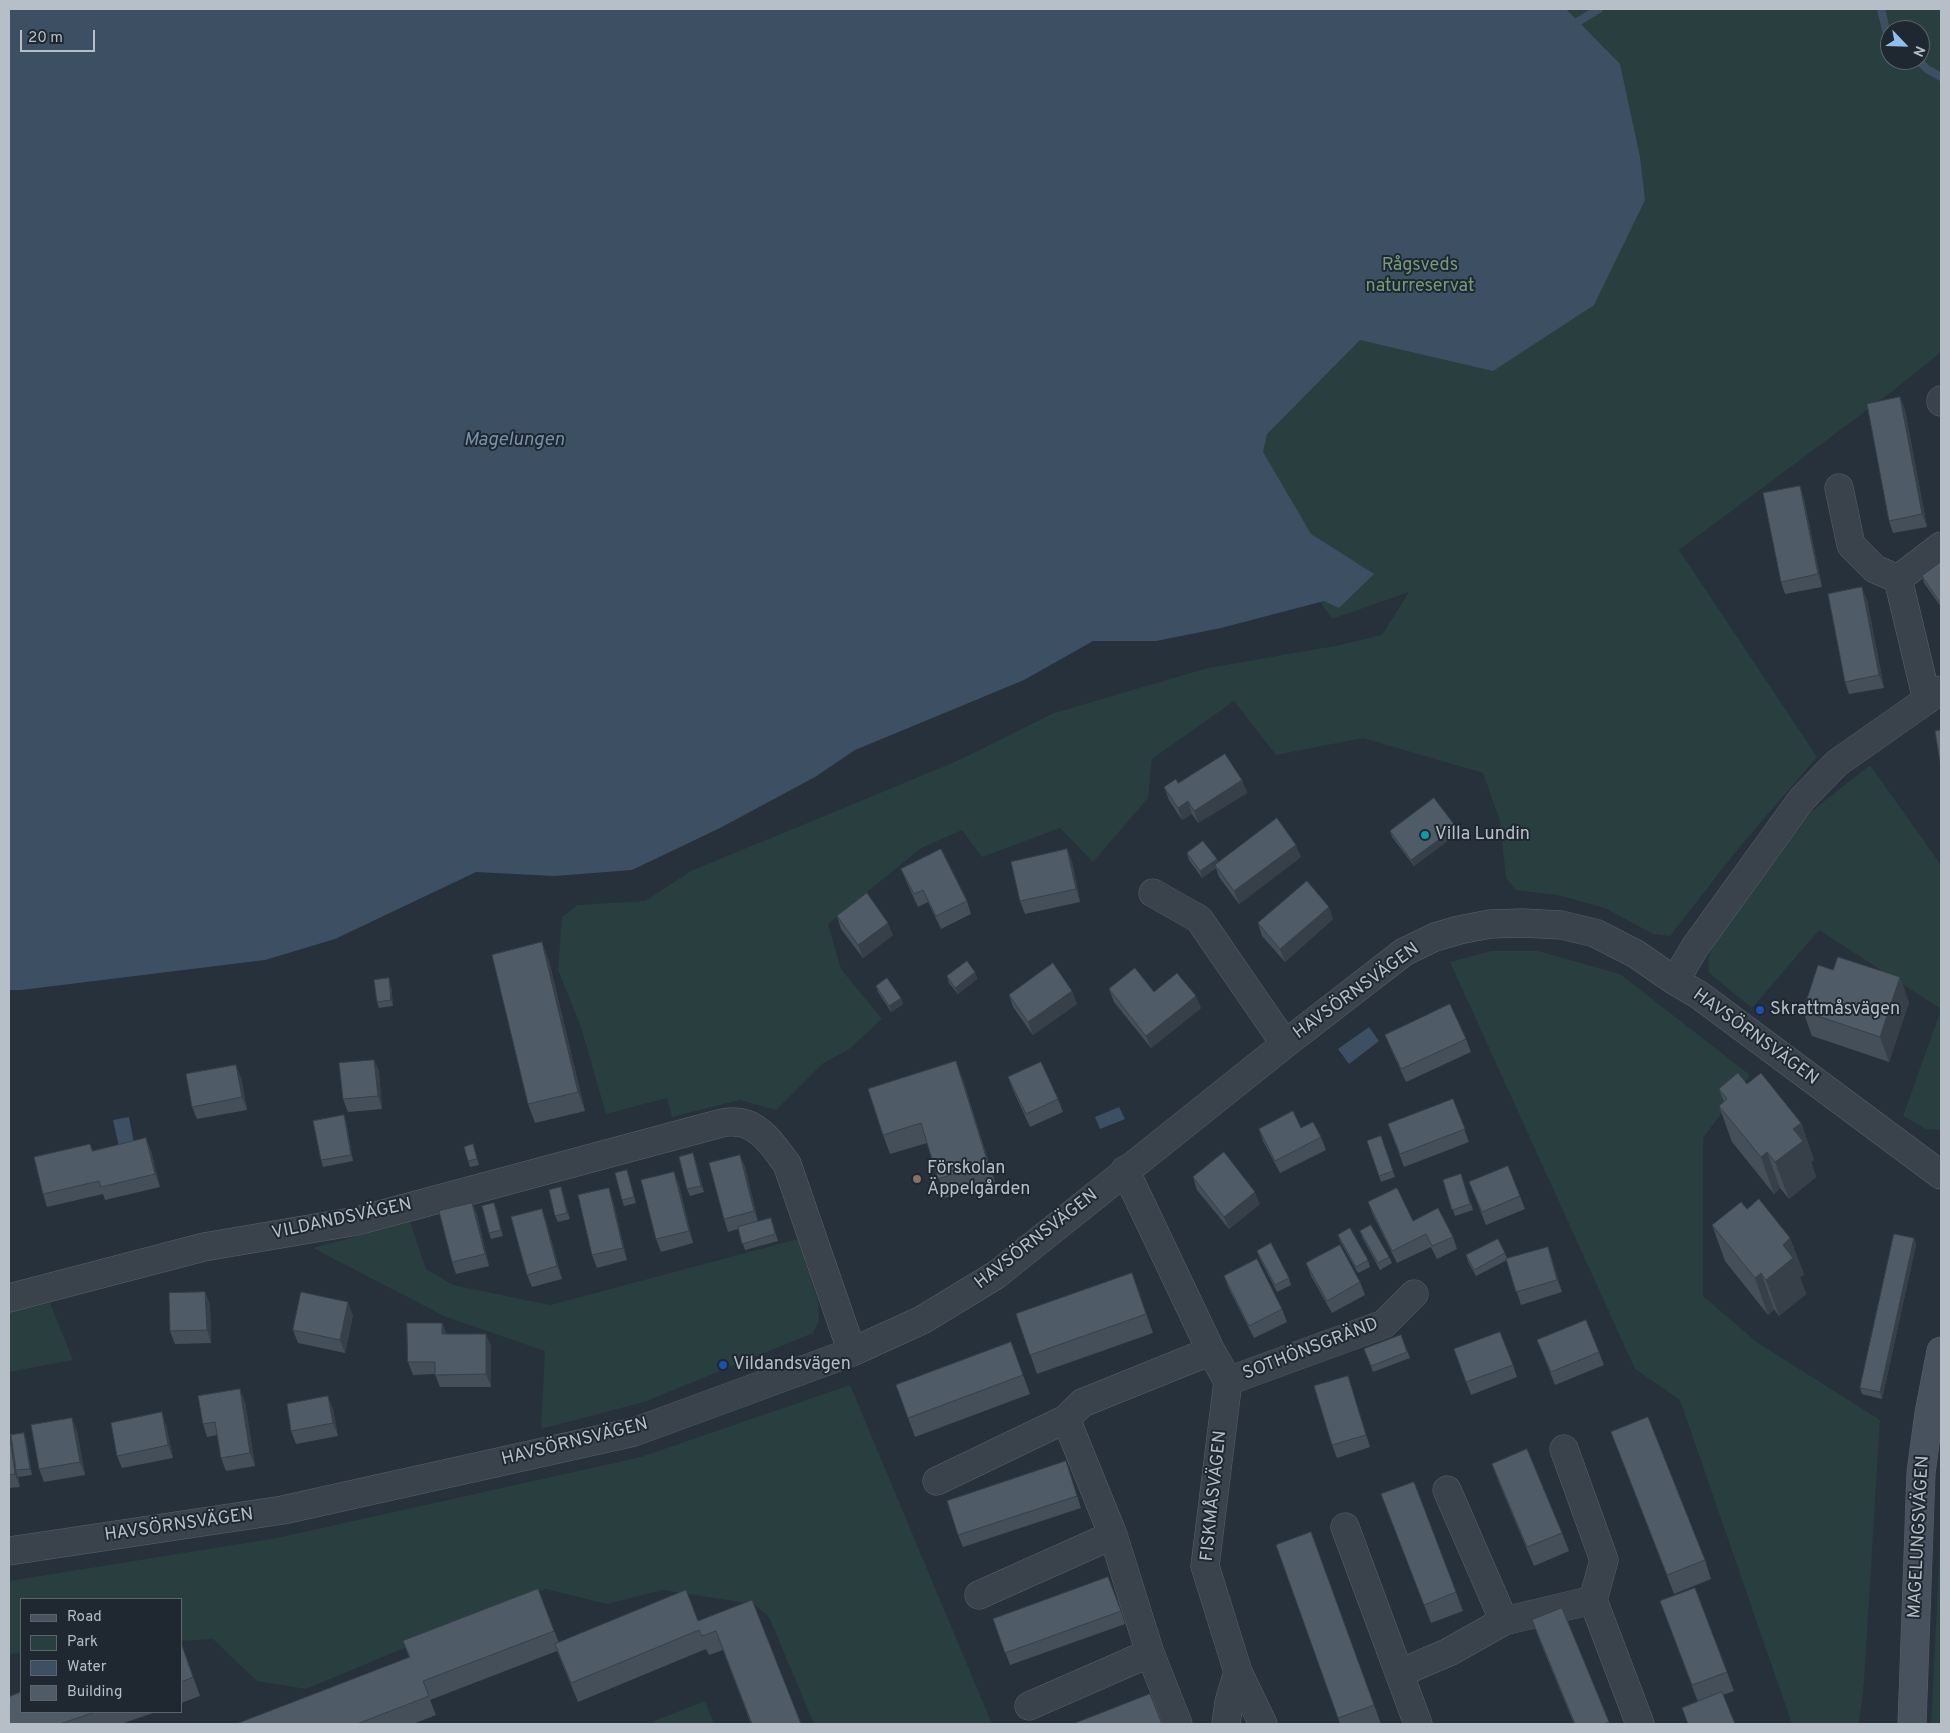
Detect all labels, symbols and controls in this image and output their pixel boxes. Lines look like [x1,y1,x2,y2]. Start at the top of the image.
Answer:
scale bar [22,20,98,52]
north arrow [1880,20,1930,70]
text: 20 m [28,29,63,48]
text: N [1908,43,1928,59]
park label: Rågsveds naturreservat [1365,255,1475,298]
water label: Magelungen [464,430,564,452]
place label: Villa Lundin [1435,824,1530,846]
marker: Villa Lundin [1419,829,1431,841]
street label: HAVSÖRNSVÄGEN [1290,939,1424,1045]
street label: HAVSÖRNSVÄGEN [1688,985,1822,1091]
place label: Skrattmåsvägen [1770,999,1900,1021]
marker: Skrattmåsvägen [1754,1004,1766,1016]
place label: Förskolan Äppelgården [927,1158,1030,1200]
marker: Förskolan Äppelgården [911,1173,923,1185]
street label: HAVSÖRNSVÄGEN [971,1185,1103,1295]
street label: VILDANDSVÄGEN [270,1195,414,1245]
street label: SOTHÖNSGRÄND [1240,1314,1382,1386]
place label: Vildandsvägen [733,1354,851,1376]
marker: Vildandsvägen [717,1359,729,1371]
street label: HAVSÖRNSVÄGEN [500,1414,650,1472]
street label: FISKMÅSVÄGEN [1197,1430,1233,1562]
street label: MAGELUNGSVÄGEN [1905,1455,1935,1619]
street label: HAVSÖRNSVÄGEN [103,1505,255,1547]
legend [20,1598,182,1713]
text: Road [67,1608,102,1627]
text: Park [67,1633,98,1652]
text: Water [67,1658,106,1677]
text: Building [67,1683,122,1702]

